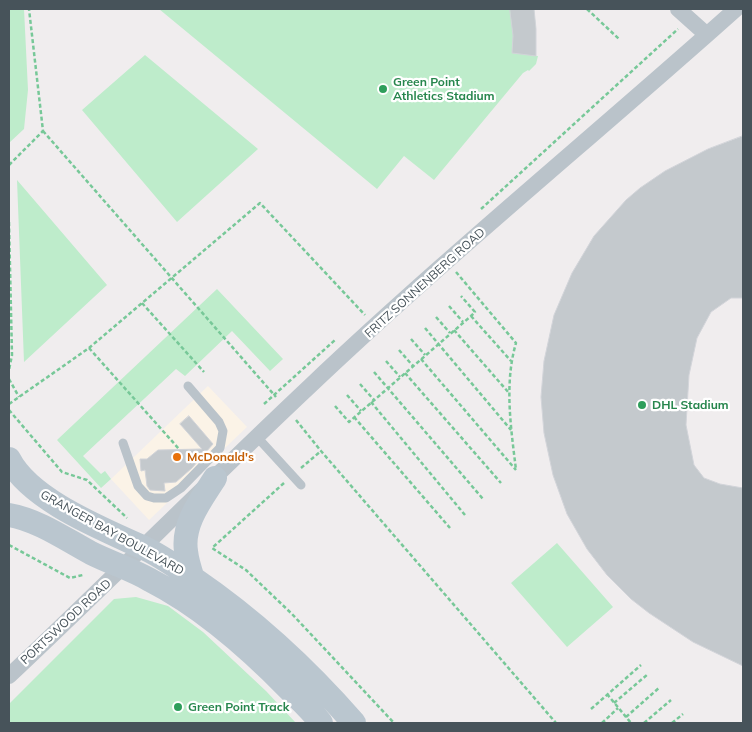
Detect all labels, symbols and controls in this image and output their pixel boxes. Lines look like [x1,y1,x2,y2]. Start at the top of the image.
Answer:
place label: Green Point Athletics Stadium [393,75,494,103]
marker: Green Point Athletics Stadium [377,83,389,95]
street label: FRITZ SONNENBERG ROAD [362,225,488,341]
place label: DHL Stadium [652,398,729,412]
marker: DHL Stadium [636,399,648,411]
place label: McDonald's [187,450,254,464]
marker: McDonald's [171,451,183,463]
street label: GRANGER BAY BOULEVARD [38,487,186,579]
street label: PORTSWOOD ROAD [18,576,114,668]
place label: Green Point Track [188,700,289,714]
marker: Green Point Track [172,701,184,713]

